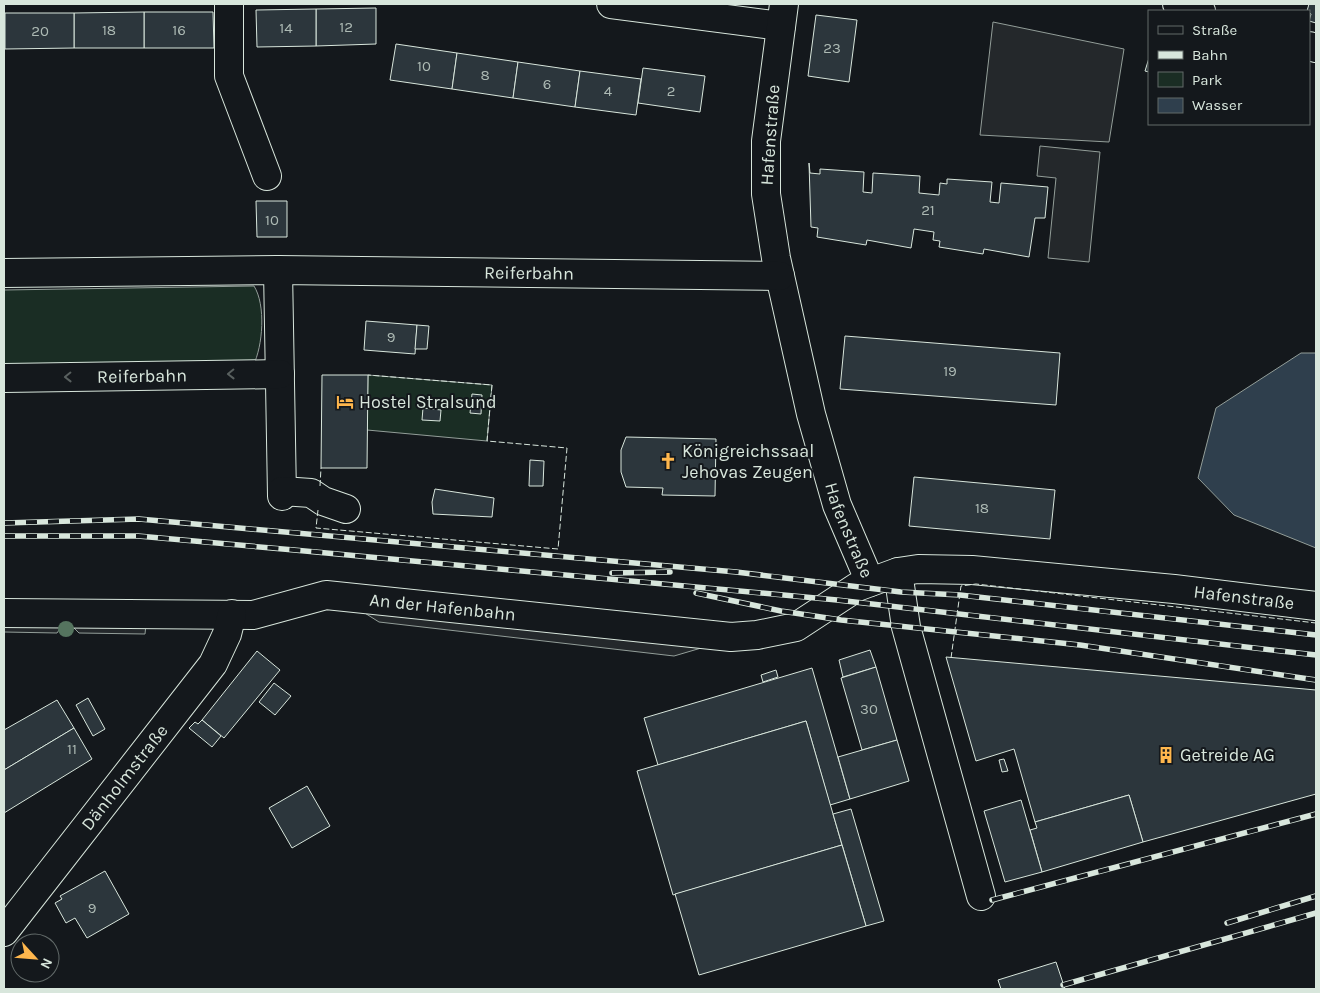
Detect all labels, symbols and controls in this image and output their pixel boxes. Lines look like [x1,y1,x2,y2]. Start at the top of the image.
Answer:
legend [1148,10,1310,125]
house number: 12 [339,18,353,36]
house number: 14 [279,19,293,37]
house number: 18 [102,21,116,39]
house number: 16 [172,21,186,39]
text: Straße [1192,21,1237,39]
house number: 20 [31,22,49,40]
house number: 23 [823,39,841,57]
text: Bahn [1192,46,1228,64]
house number: 10 [417,57,431,75]
house number: 8 [480,66,490,84]
text: Park [1192,71,1222,89]
house number: 6 [543,75,551,93]
house number: 4 [604,82,613,100]
house number: 2 [667,82,675,100]
street label: Hafenstraße [755,84,785,186]
text: Wasser [1192,96,1243,114]
house number: 21 [921,201,935,219]
house number: 10 [265,211,279,229]
street label: Reiferbahn [484,261,574,285]
house number: 9 [387,328,395,346]
house number: 19 [943,362,957,380]
street label: Reiferbahn [97,364,187,388]
one-way arrow [227,369,235,380]
one-way arrow [64,372,72,382]
place label: Hostel Stralsund [359,391,497,413]
hotel icon: Hostel Stralsund [335,392,355,412]
place label: Königreichssaal Jehovas Zeugen [682,440,814,483]
church icon: Königreichssaal Jehovas Zeugen [658,451,678,471]
street label: Hafenstraße [820,480,878,581]
house number: 18 [975,499,989,517]
street label: Hafenstraße [1192,580,1296,614]
street label: An der Hafenbahn [369,589,517,626]
house number: 30 [860,700,878,718]
street label: Dänholmstraße [76,720,173,835]
house number: 11 [67,740,77,758]
place label: Getreide AG [1180,744,1275,766]
building icon: Getreide AG [1156,745,1176,765]
house number: 9 [88,899,96,917]
north arrow [10,933,60,983]
text: N [36,955,56,972]

